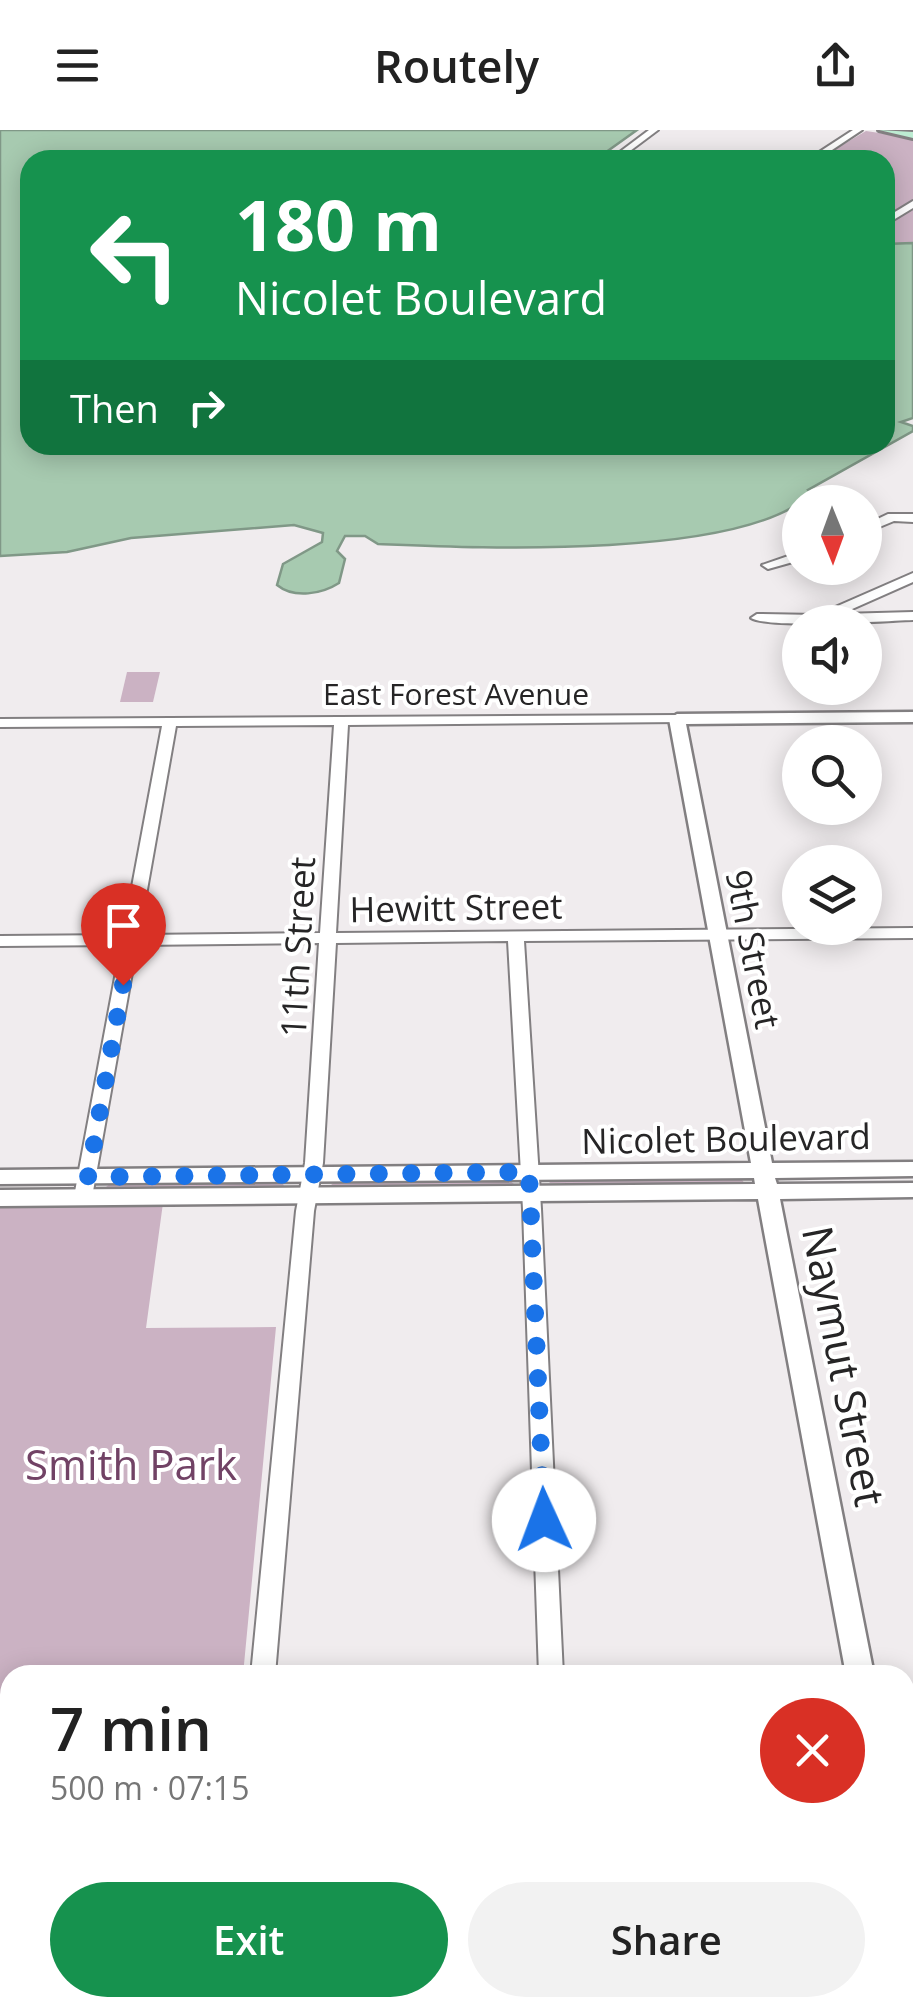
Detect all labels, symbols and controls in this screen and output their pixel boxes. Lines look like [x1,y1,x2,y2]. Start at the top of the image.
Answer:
text: Routely [374,35,539,96]
icon: menu [50,38,105,93]
icon: share [808,38,863,93]
text: 180 m [235,176,442,272]
icon: left [70,190,200,320]
text: Nicolet Boulevard [235,267,607,328]
icon: right [179,380,234,435]
text: Then [70,382,159,434]
north arrow [782,485,882,585]
map controls [782,485,882,945]
button: sound [782,605,882,705]
street label: East Forest Avenue [323,673,589,714]
button: search [782,725,882,825]
button: layers [782,845,882,945]
street label: 11th Street [269,855,325,1039]
street label: 9th Street [716,866,792,1032]
street label: Hewitt Street [349,882,563,932]
pin [81,883,166,986]
icon: arrive [96,898,151,953]
street label: Nicolet Boulevard [581,1112,871,1164]
street label: Naymut Street [790,1221,900,1511]
park label: Smith Park [25,1435,237,1492]
position arrow [492,1468,596,1572]
text: 7 min [50,1687,212,1769]
button: close [760,1698,865,1803]
text: 500 m · 07:15 [50,1766,249,1809]
button: Exit [50,1882,448,1997]
button: Share [468,1882,865,1997]

